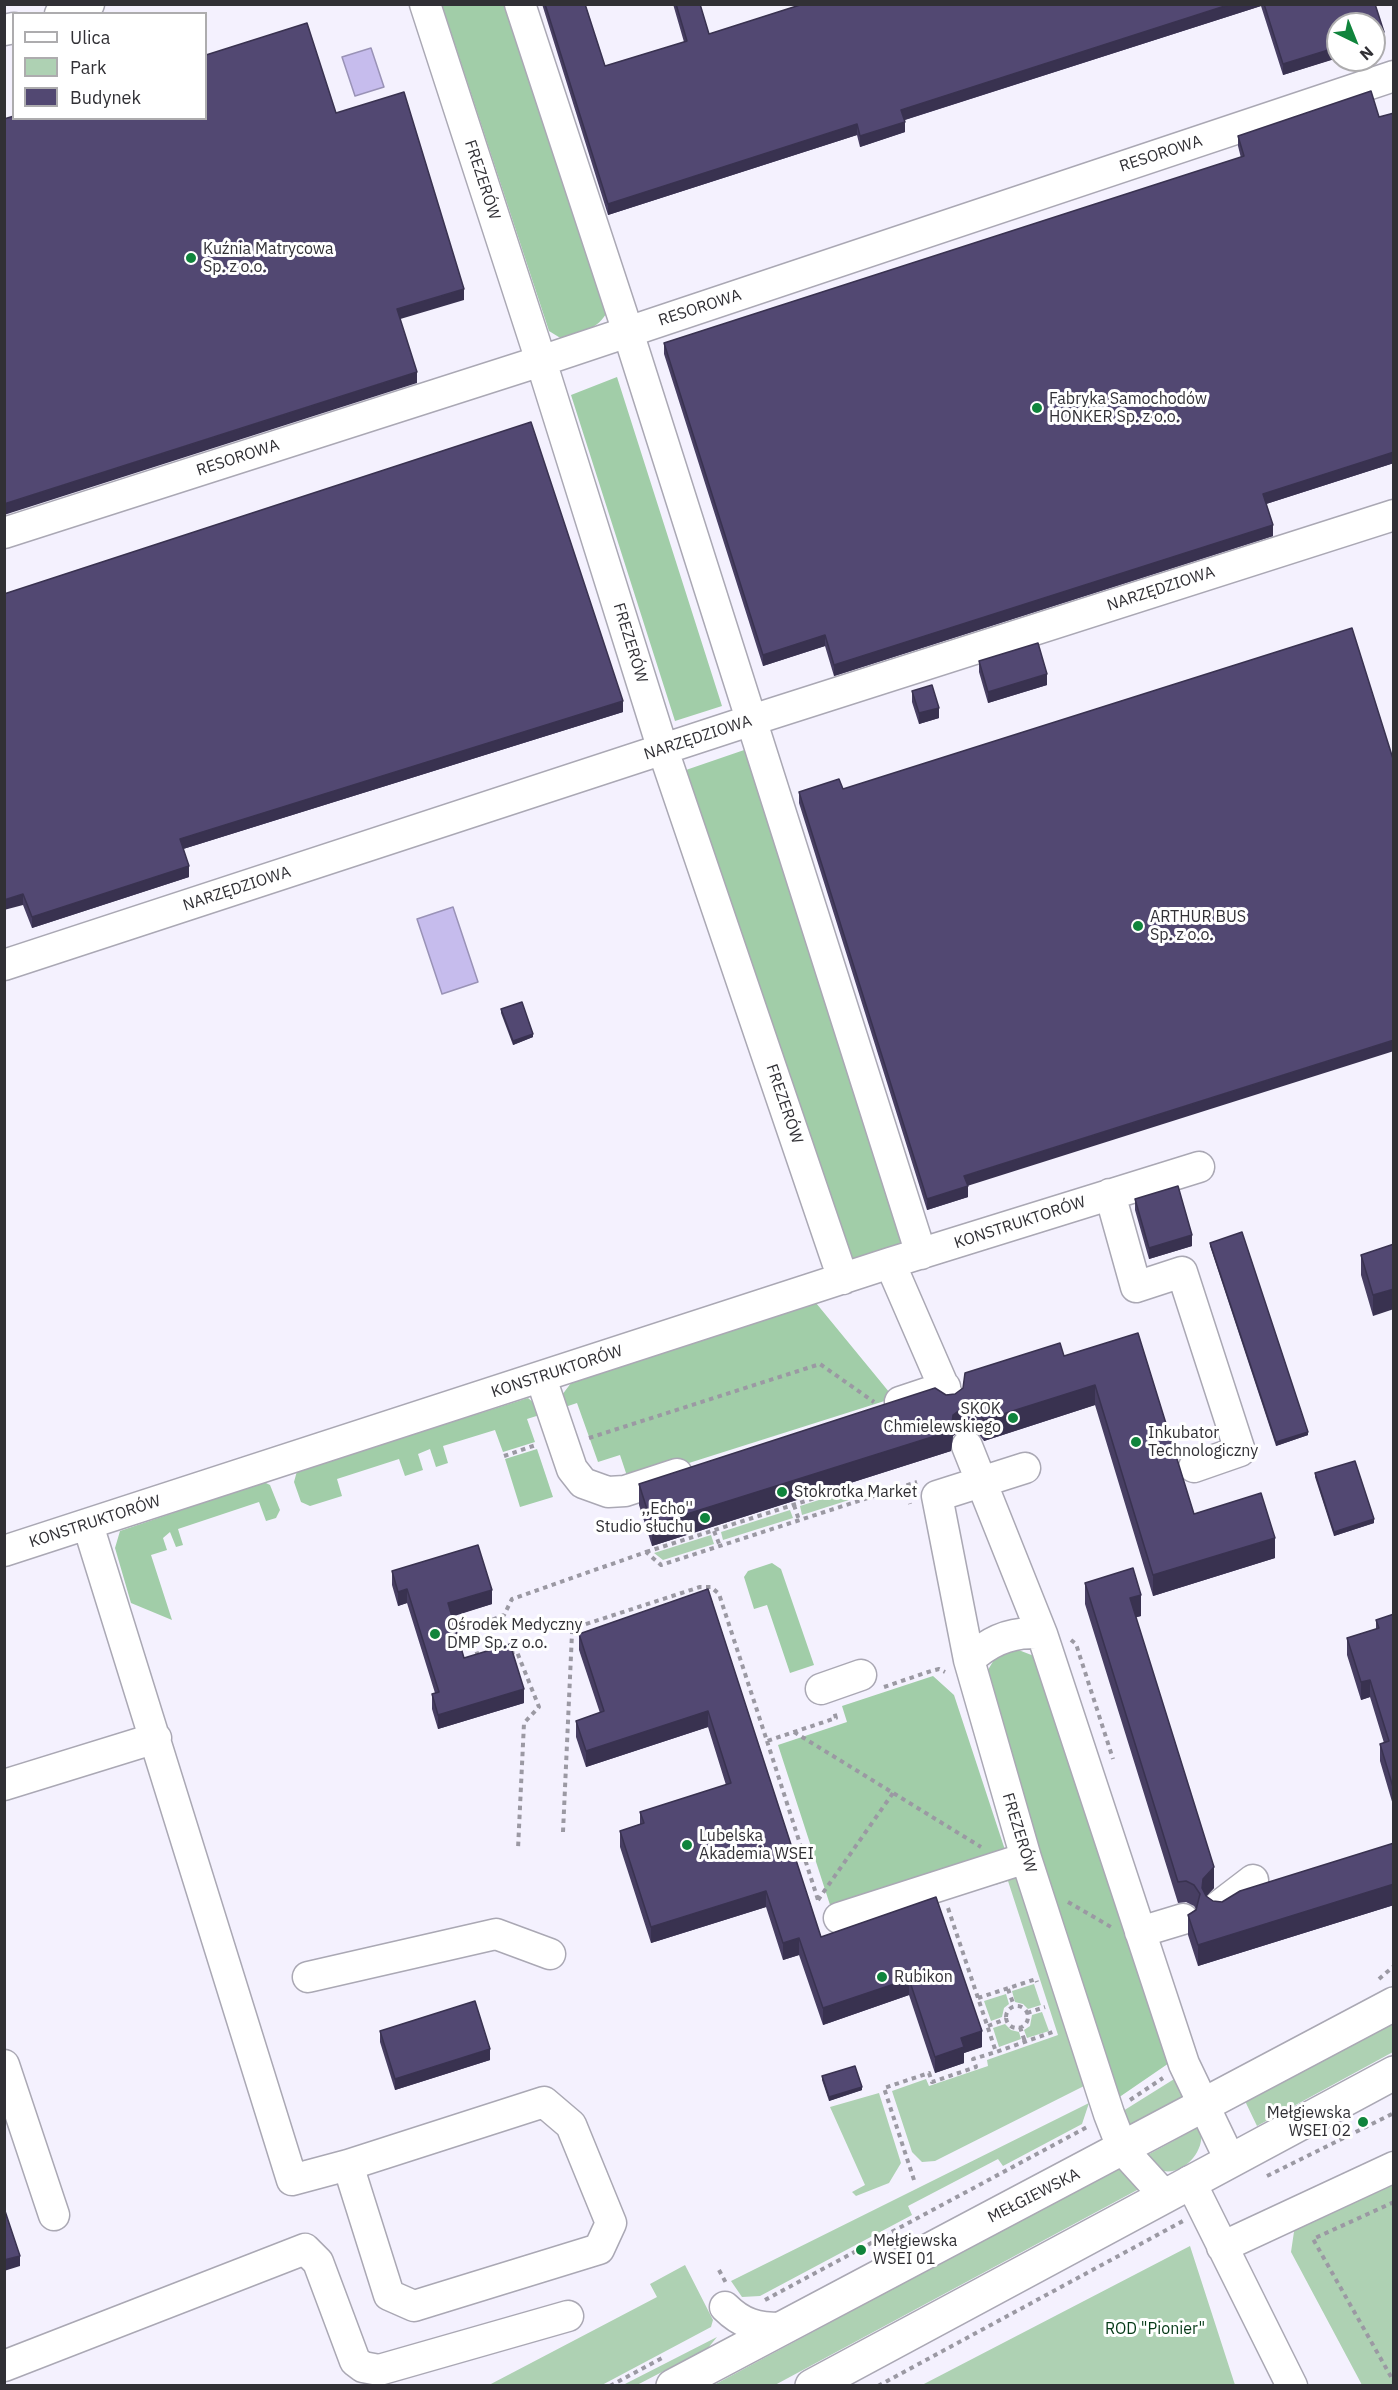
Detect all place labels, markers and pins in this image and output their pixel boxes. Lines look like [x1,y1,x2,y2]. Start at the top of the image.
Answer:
place label: Kuźnia Matrycowa Sp. z o.o. [203,239,334,277]
marker: Kuźnia Matrycowa Sp. z o.o. [184,251,198,265]
place label: Fabryka Samochodów HONKER Sp. z o.o. [1049,389,1207,427]
marker: Fabryka Samochodów HONKER Sp. z o.o. [1030,401,1044,415]
place label: ARTHUR BUS Sp. z o.o. [1150,907,1246,945]
marker: ARTHUR BUS Sp. z o.o. [1131,919,1145,933]
place label: SKOK Chmielewskiego [884,1399,1001,1437]
marker: SKOK Chmielewskiego [1006,1411,1020,1425]
place label: Inkubator Technologiczny [1148,1423,1258,1461]
marker: Inkubator Technologiczny [1129,1435,1143,1449]
place label: Stokrotka Market [794,1482,917,1502]
marker: Stokrotka Market [775,1485,789,1499]
place label: ,,Echo'' Studio słuchu [595,1499,693,1537]
marker: ,,Echo'' Studio słuchu [698,1511,712,1525]
place label: Ośrodek Medyczny DMP Sp. z o.o. [447,1615,583,1653]
marker: Ośrodek Medyczny DMP Sp. z o.o. [428,1627,442,1641]
place label: Lubelska Akademia WSEI [699,1826,814,1864]
marker: Lubelska Akademia WSEI [680,1838,694,1852]
place label: Rubikon [894,1967,953,1987]
marker: Rubikon [875,1970,889,1984]
place label: Mełgiewska WSEI 02 [1267,2103,1351,2141]
marker: Mełgiewska WSEI 02 [1356,2115,1370,2129]
place label: Mełgiewska WSEI 01 [873,2231,957,2269]
marker: Mełgiewska WSEI 01 [854,2243,868,2257]

